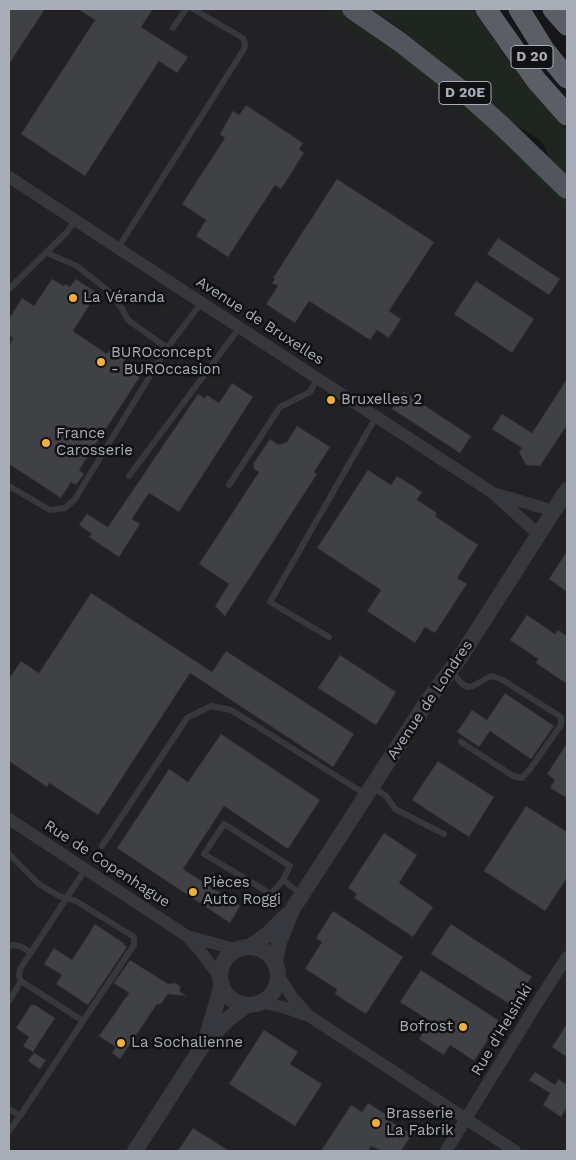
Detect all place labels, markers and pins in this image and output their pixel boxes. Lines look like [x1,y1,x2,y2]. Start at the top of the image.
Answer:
place label: La Véranda [83,289,165,307]
marker: La Véranda [67,292,79,304]
place label: BUROconcept - BUROccasion [111,344,221,379]
marker: BUROconcept - BUROccasion [95,356,107,368]
place label: Bruxelles 2 [341,391,422,409]
marker: Bruxelles 2 [325,394,337,406]
place label: France Carosserie [56,425,133,460]
marker: France Carosserie [40,437,52,449]
place label: Pièces Auto Roggi [203,874,281,909]
marker: Pièces Auto Roggi [187,886,199,898]
place label: Bofrost [399,1018,453,1036]
marker: Bofrost [457,1021,469,1033]
place label: La Sochalienne [131,1034,243,1052]
marker: La Sochalienne [115,1037,127,1049]
place label: Brasserie La Fabrik [386,1105,453,1140]
marker: Brasserie La Fabrik [370,1117,382,1129]

